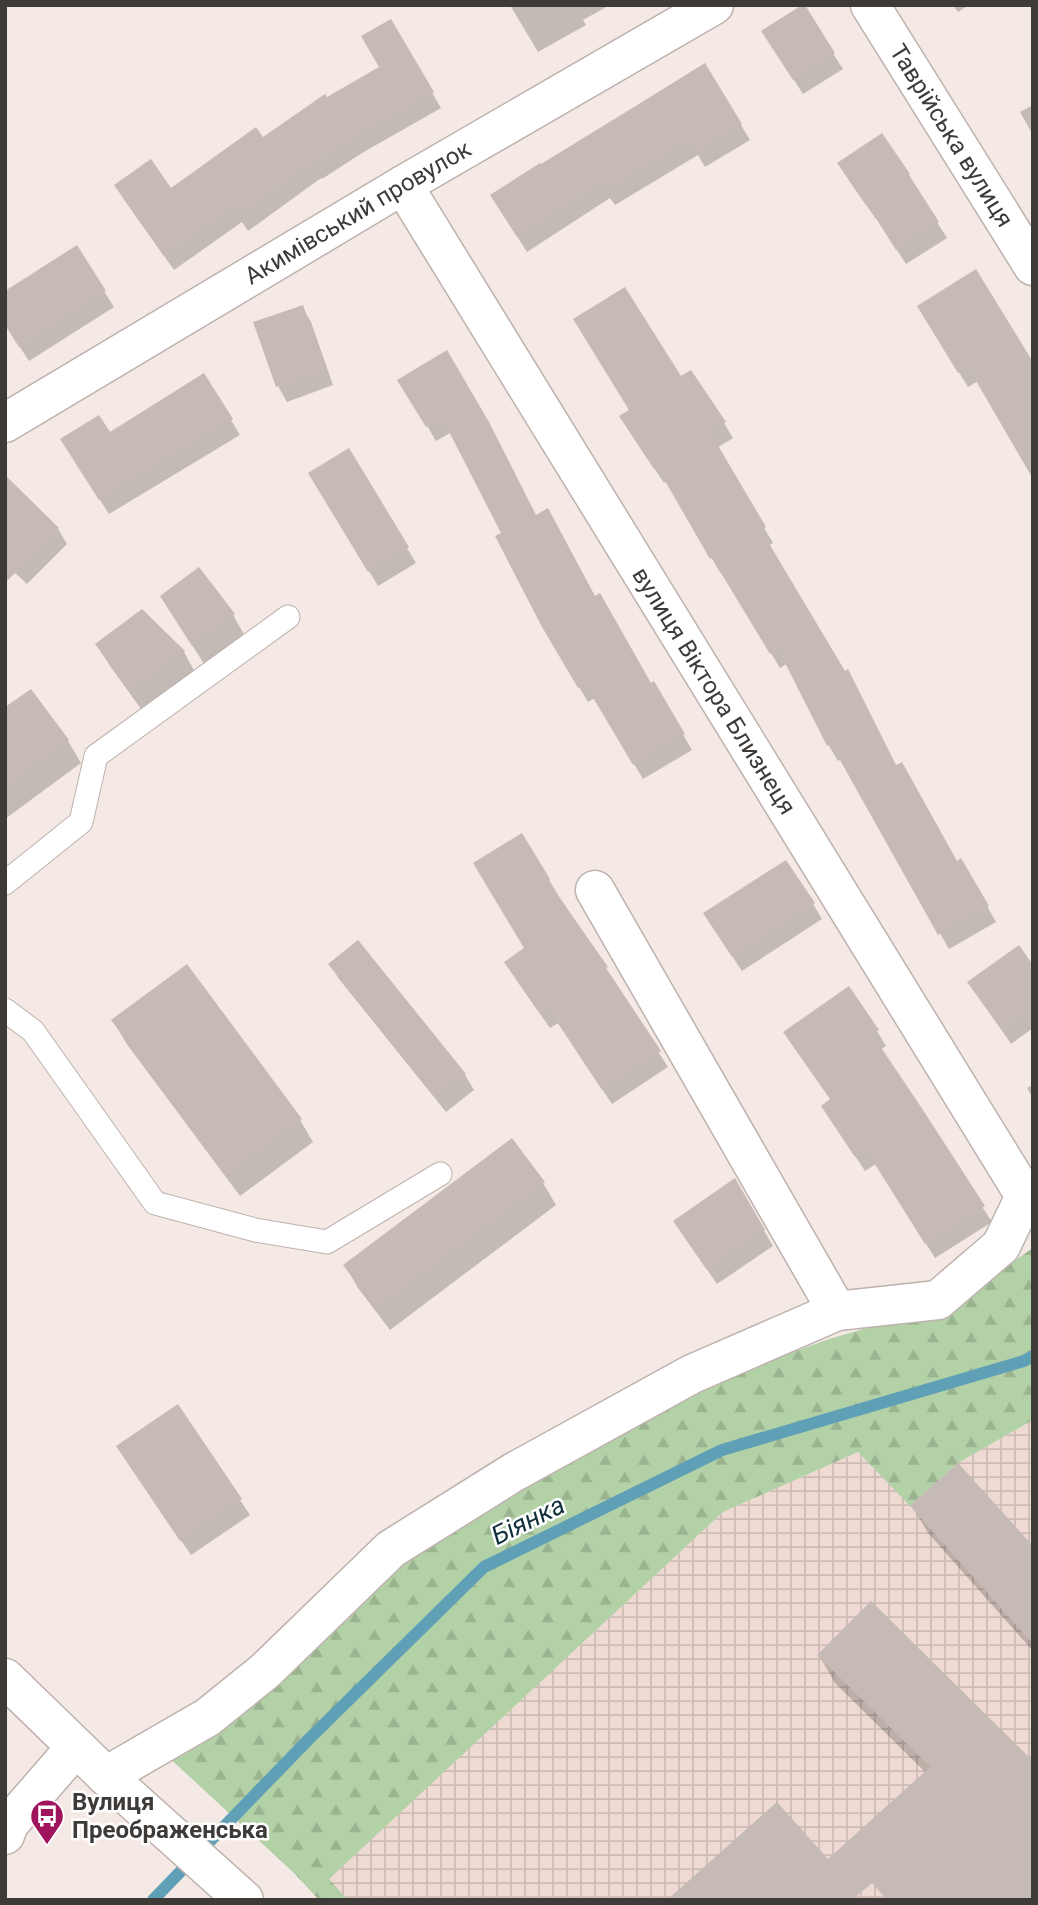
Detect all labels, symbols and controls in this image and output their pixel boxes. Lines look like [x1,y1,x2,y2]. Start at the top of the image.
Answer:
street label: Таврійська вулиця [884,39,1019,232]
street label: Акимівський провулок [240,135,476,290]
street label: вулиця Віктора Близнеця [626,562,802,820]
water label: Біянка [486,1489,570,1551]
place label: Вулиця Преображенська [72,1788,268,1844]
bus stop icon: Вулиця Преображенська [28,1797,66,1846]

